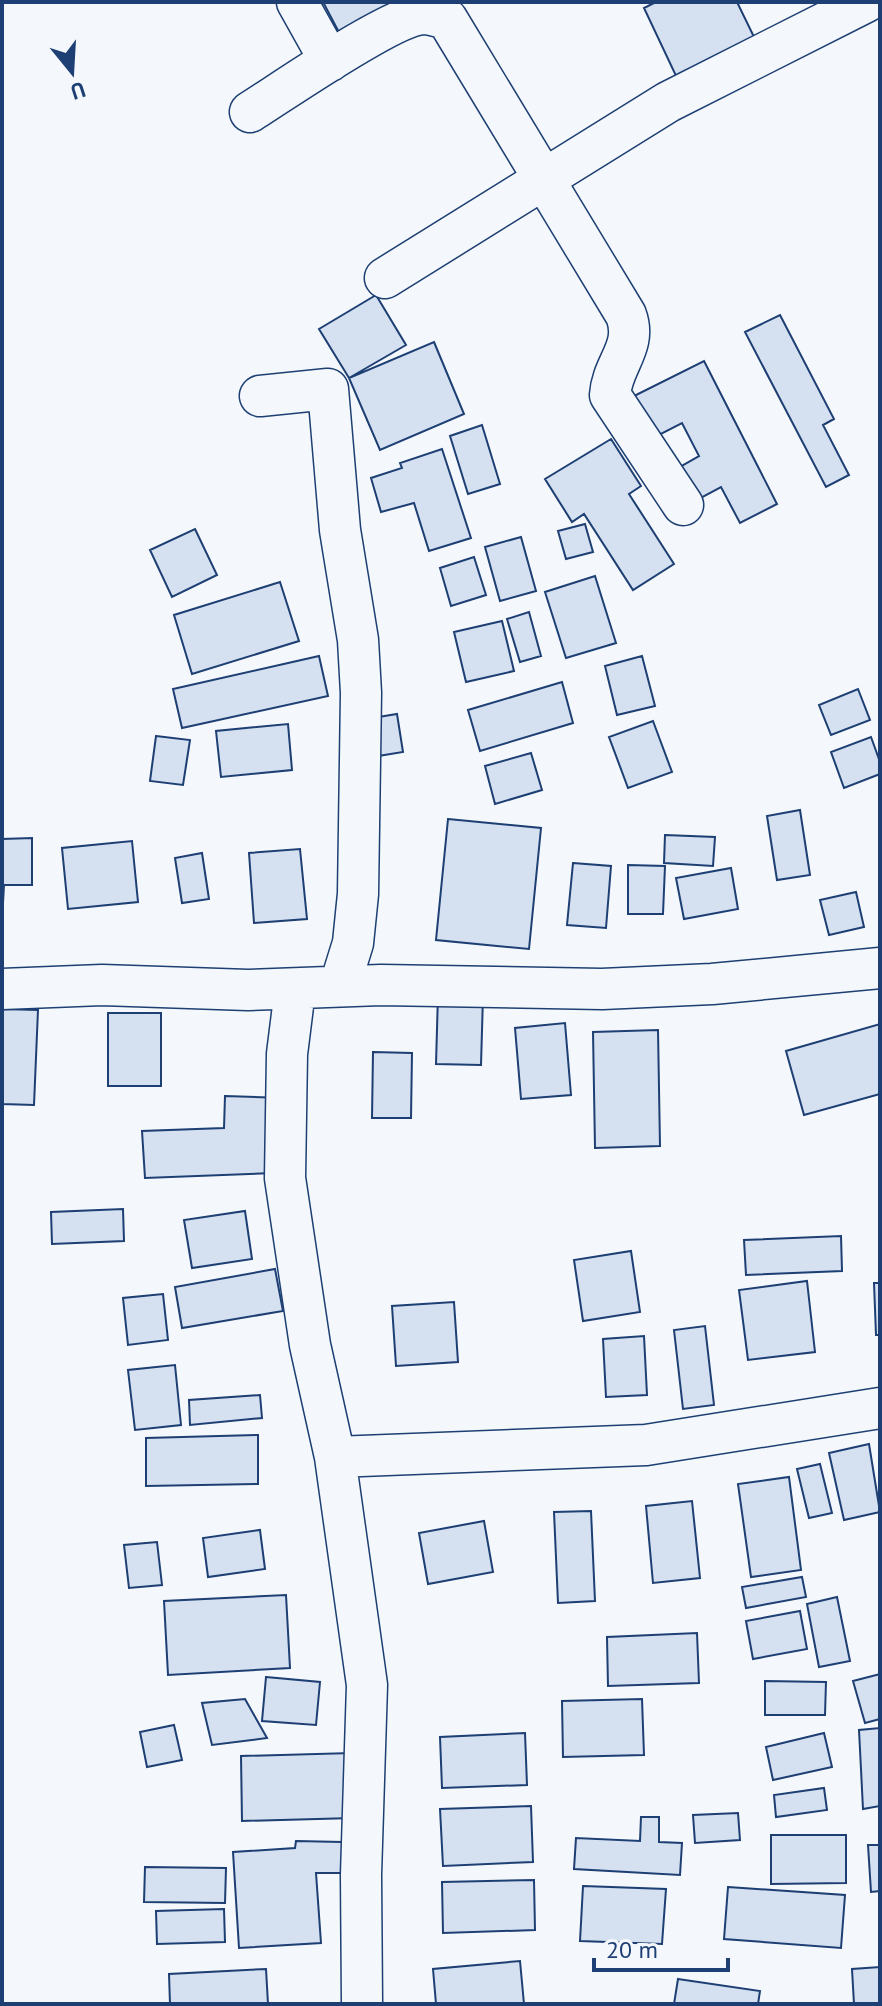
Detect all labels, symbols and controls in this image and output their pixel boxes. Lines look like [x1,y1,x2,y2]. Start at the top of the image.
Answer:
north arrow [32,32,112,112]
text: U [67,76,89,106]
scale bar [594,1922,728,1972]
text: 20 m [606,1934,658,1965]

